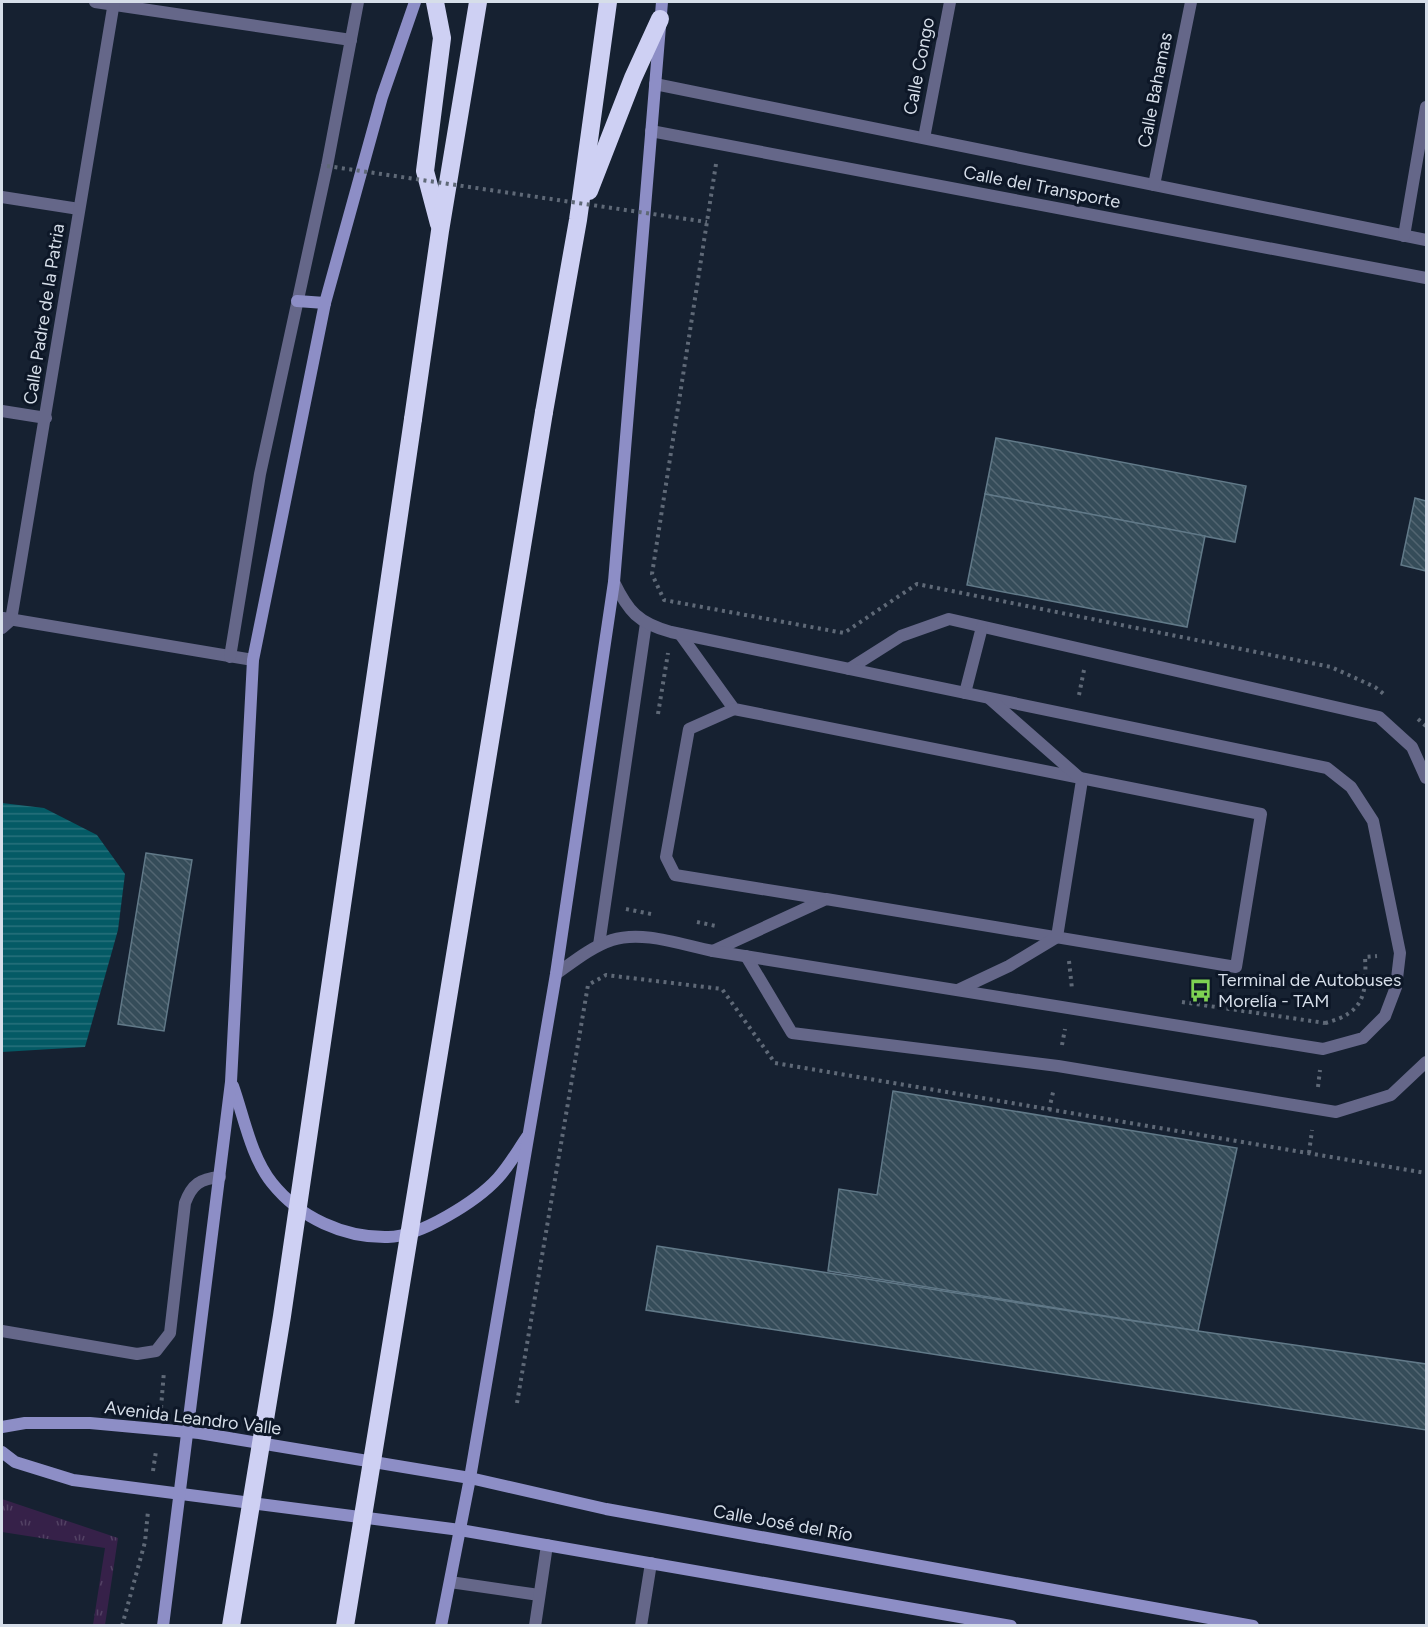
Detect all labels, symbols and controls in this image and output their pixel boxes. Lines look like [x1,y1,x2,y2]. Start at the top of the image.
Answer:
street label: Calle Congo [899,15,939,117]
street label: Calle Bahamas [1133,31,1177,149]
street label: Calle del Transporte [962,161,1123,213]
street label: Calle Padre de la Patria [19,222,69,406]
place label: Terminal de Autobuses Morelía - TAM [1218,969,1401,1012]
bus stop icon: Terminal de Autobuses Morelía - TAM [1187,977,1213,1003]
street label: Avenida Leandro Valle [103,1396,283,1440]
street label: Calle José del Río [711,1500,855,1546]

